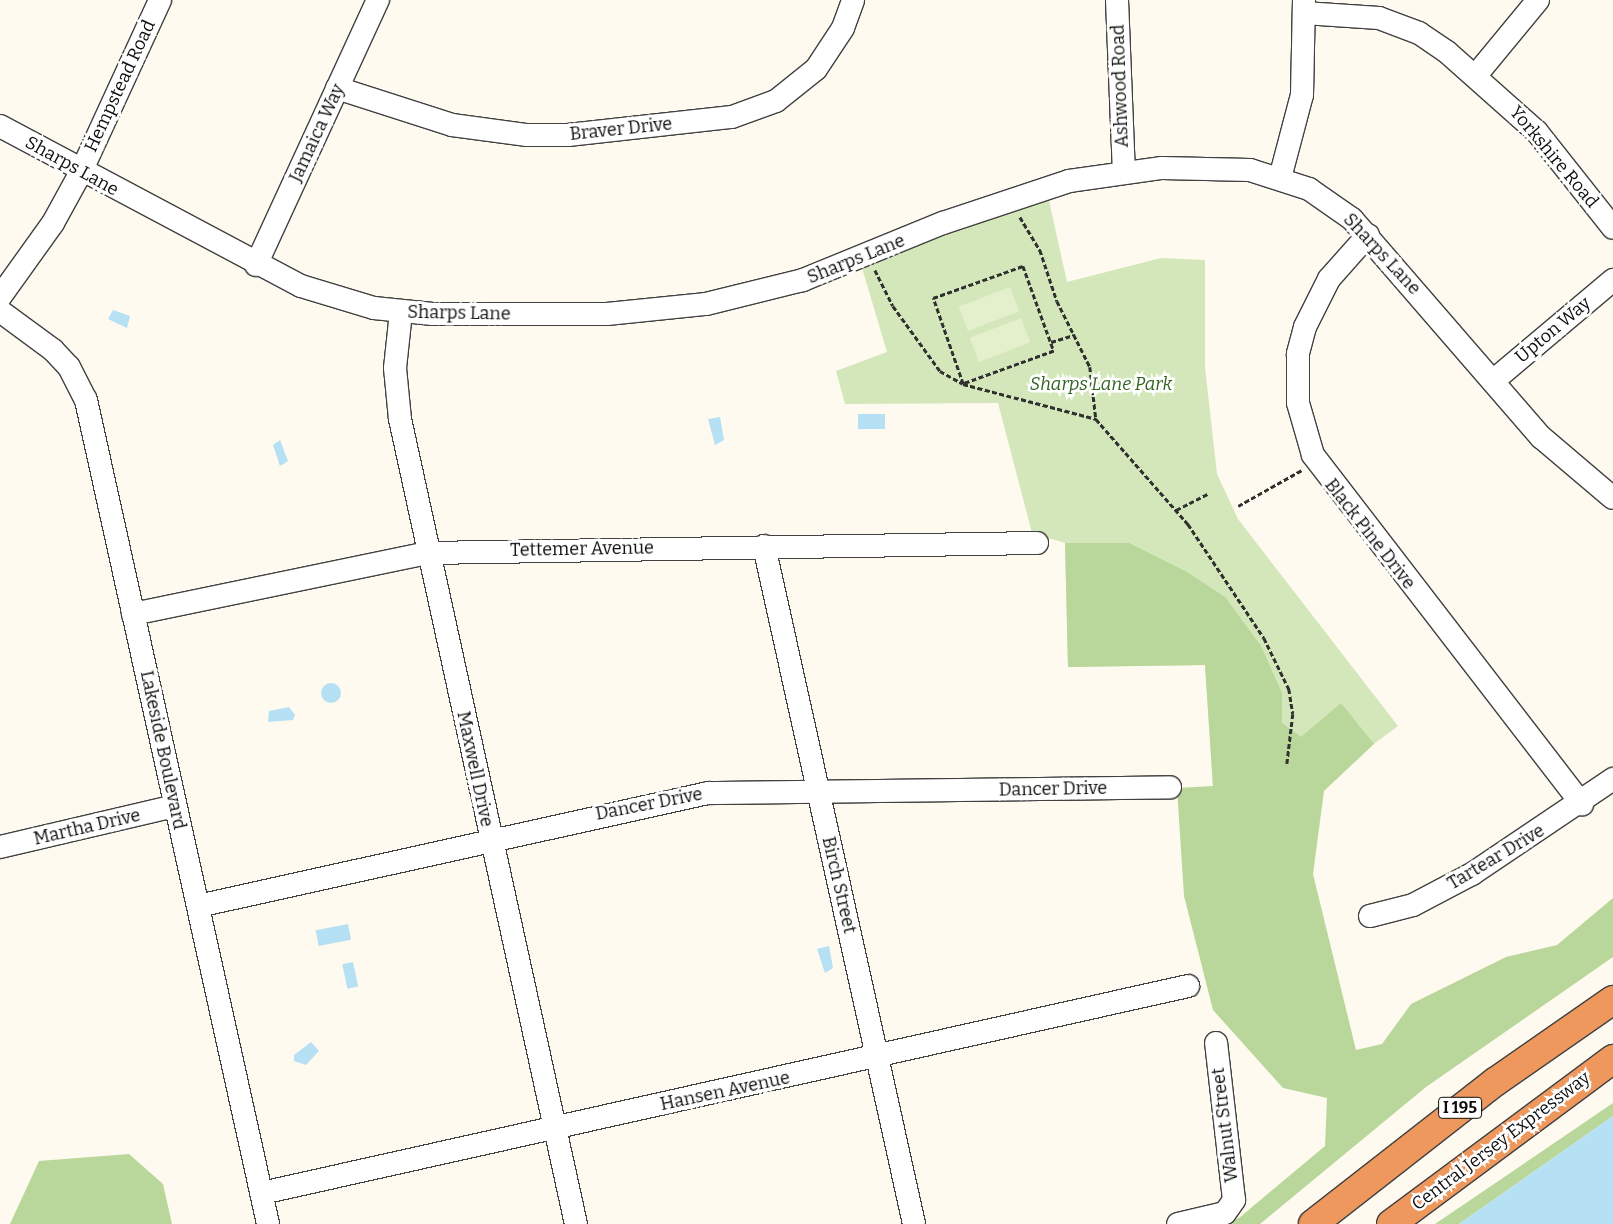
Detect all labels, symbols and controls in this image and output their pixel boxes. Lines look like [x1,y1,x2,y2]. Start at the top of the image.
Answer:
street label: Hempstead Road [80,17,160,155]
street label: Ashwood Road [1107,24,1133,148]
street label: Jamaica Way [285,80,349,186]
street label: Yorkshire Road [1505,102,1603,212]
street label: Braver Drive [569,113,673,145]
street label: Sharps Lane [22,132,122,200]
street label: Sharps Lane [1339,209,1425,299]
street label: Sharps Lane [804,230,908,288]
street label: Upton Way [1511,292,1595,368]
street label: Sharps Lane [407,301,511,325]
park label: Sharps Lane Park [1030,373,1172,395]
street label: Black Pine Drive [1320,475,1420,593]
street label: Tettemer Avenue [510,537,654,561]
street label: Lakeside Boulevard [136,669,190,831]
street label: Maxwell Drive [452,709,498,829]
street label: Dancer Drive [999,777,1107,801]
street label: Dancer Drive [594,783,704,825]
street label: Martha Drive [32,804,142,850]
street label: Tartear Drive [1444,820,1548,894]
street label: Birch Street [817,835,861,935]
street label: Walnut Street [1207,1066,1243,1184]
street label: Hansen Avenue [658,1067,792,1115]
street label: Central Jersey Expressway [1408,1067,1594,1215]
road number: I 195 [1438,1094,1482,1122]

